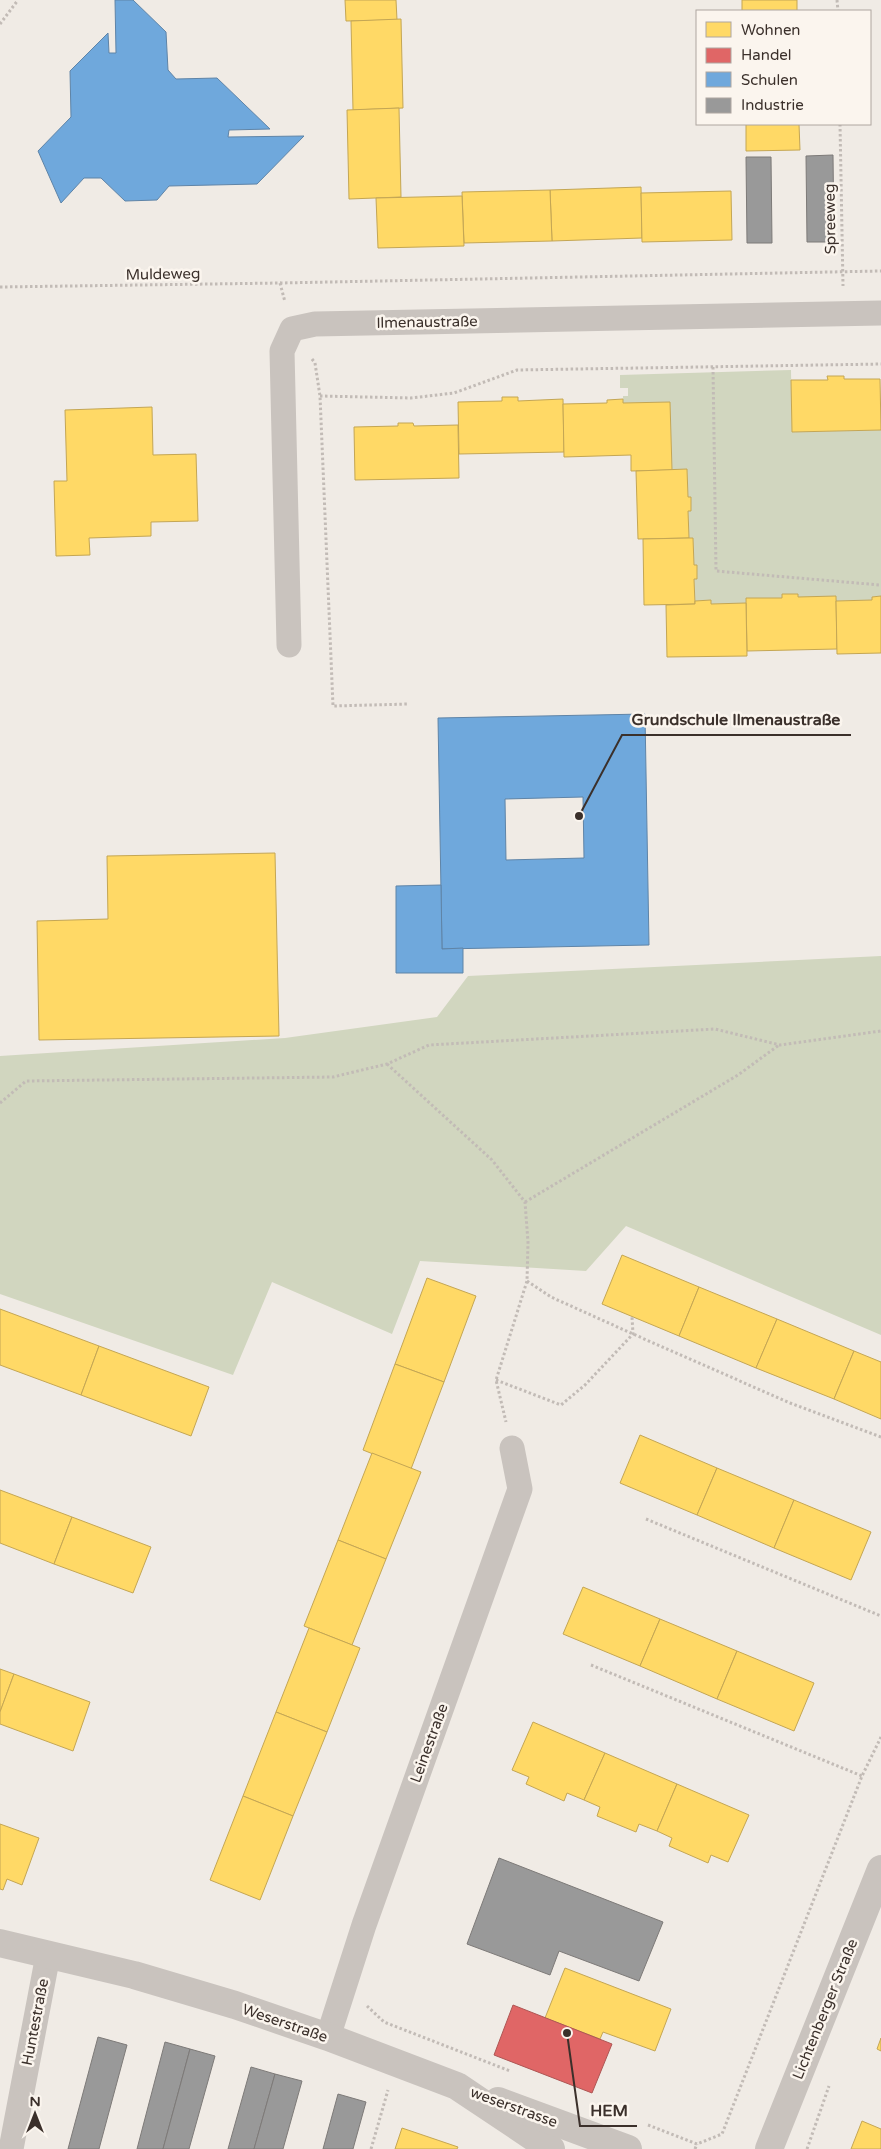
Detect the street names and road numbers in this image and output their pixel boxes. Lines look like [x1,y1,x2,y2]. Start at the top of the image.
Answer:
street label: Spreeweg [820,183,840,255]
street label: Muldeweg [125,264,201,284]
street label: Ilmenaustraße [376,312,478,332]
street label: Leinestraße [406,1701,452,1785]
street label: Lichtenberger Straße [789,1936,861,2082]
street label: Huntestraße [18,1977,52,2067]
street label: Weserstraße [240,2000,330,2046]
street label: weserstrasse [468,2083,560,2131]

